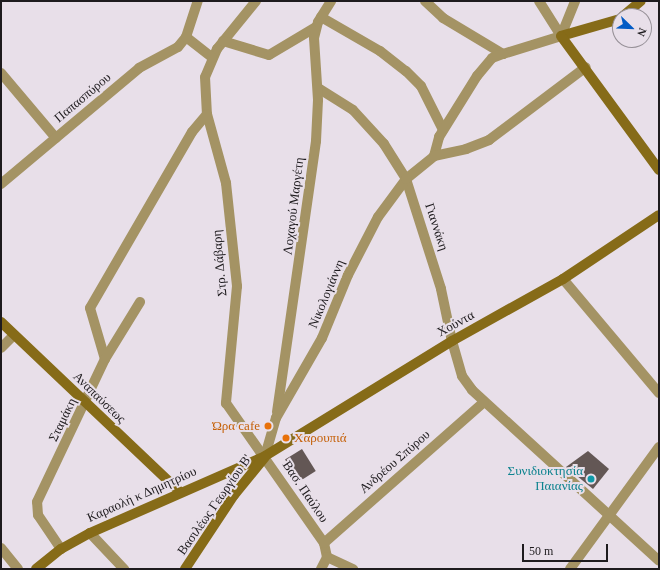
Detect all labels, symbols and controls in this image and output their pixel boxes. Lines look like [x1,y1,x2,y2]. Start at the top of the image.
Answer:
north arrow [612,8,652,48]
text: N [635,26,649,38]
street label: Παπασπύρου [52,70,114,126]
street label: Λοχαγού Μαργέτη [280,156,308,256]
street label: Γιαννάκη [421,201,451,253]
street label: Στρ. Δάβαρη [209,229,231,297]
street label: Νικολογιάννη [306,257,348,331]
street label: Χούντα [435,307,477,341]
street label: Αναπαύσεως [69,369,129,427]
street label: Σταμάκη [46,396,80,444]
place label: Ώρα cafe [212,418,260,434]
marker: Ώρα cafe [263,421,273,431]
street label: Ανδρέου Σπύρου [356,427,434,497]
place label: Χαρουπιά [294,430,346,446]
marker: Χαρουπιά [281,433,291,443]
street label: Βασιλέως Γεωργίου Β' [174,452,256,558]
street label: Βασ. Παύλου [279,458,331,526]
street label: Καραολή κ Δημητρίου [85,464,199,526]
place label: Συνιδιοκτησία Παιανίας [508,464,583,495]
marker: Συνιδιοκτησία Παιανίας [586,474,596,484]
scale bar [524,536,610,562]
text: 50 m [529,544,553,558]

